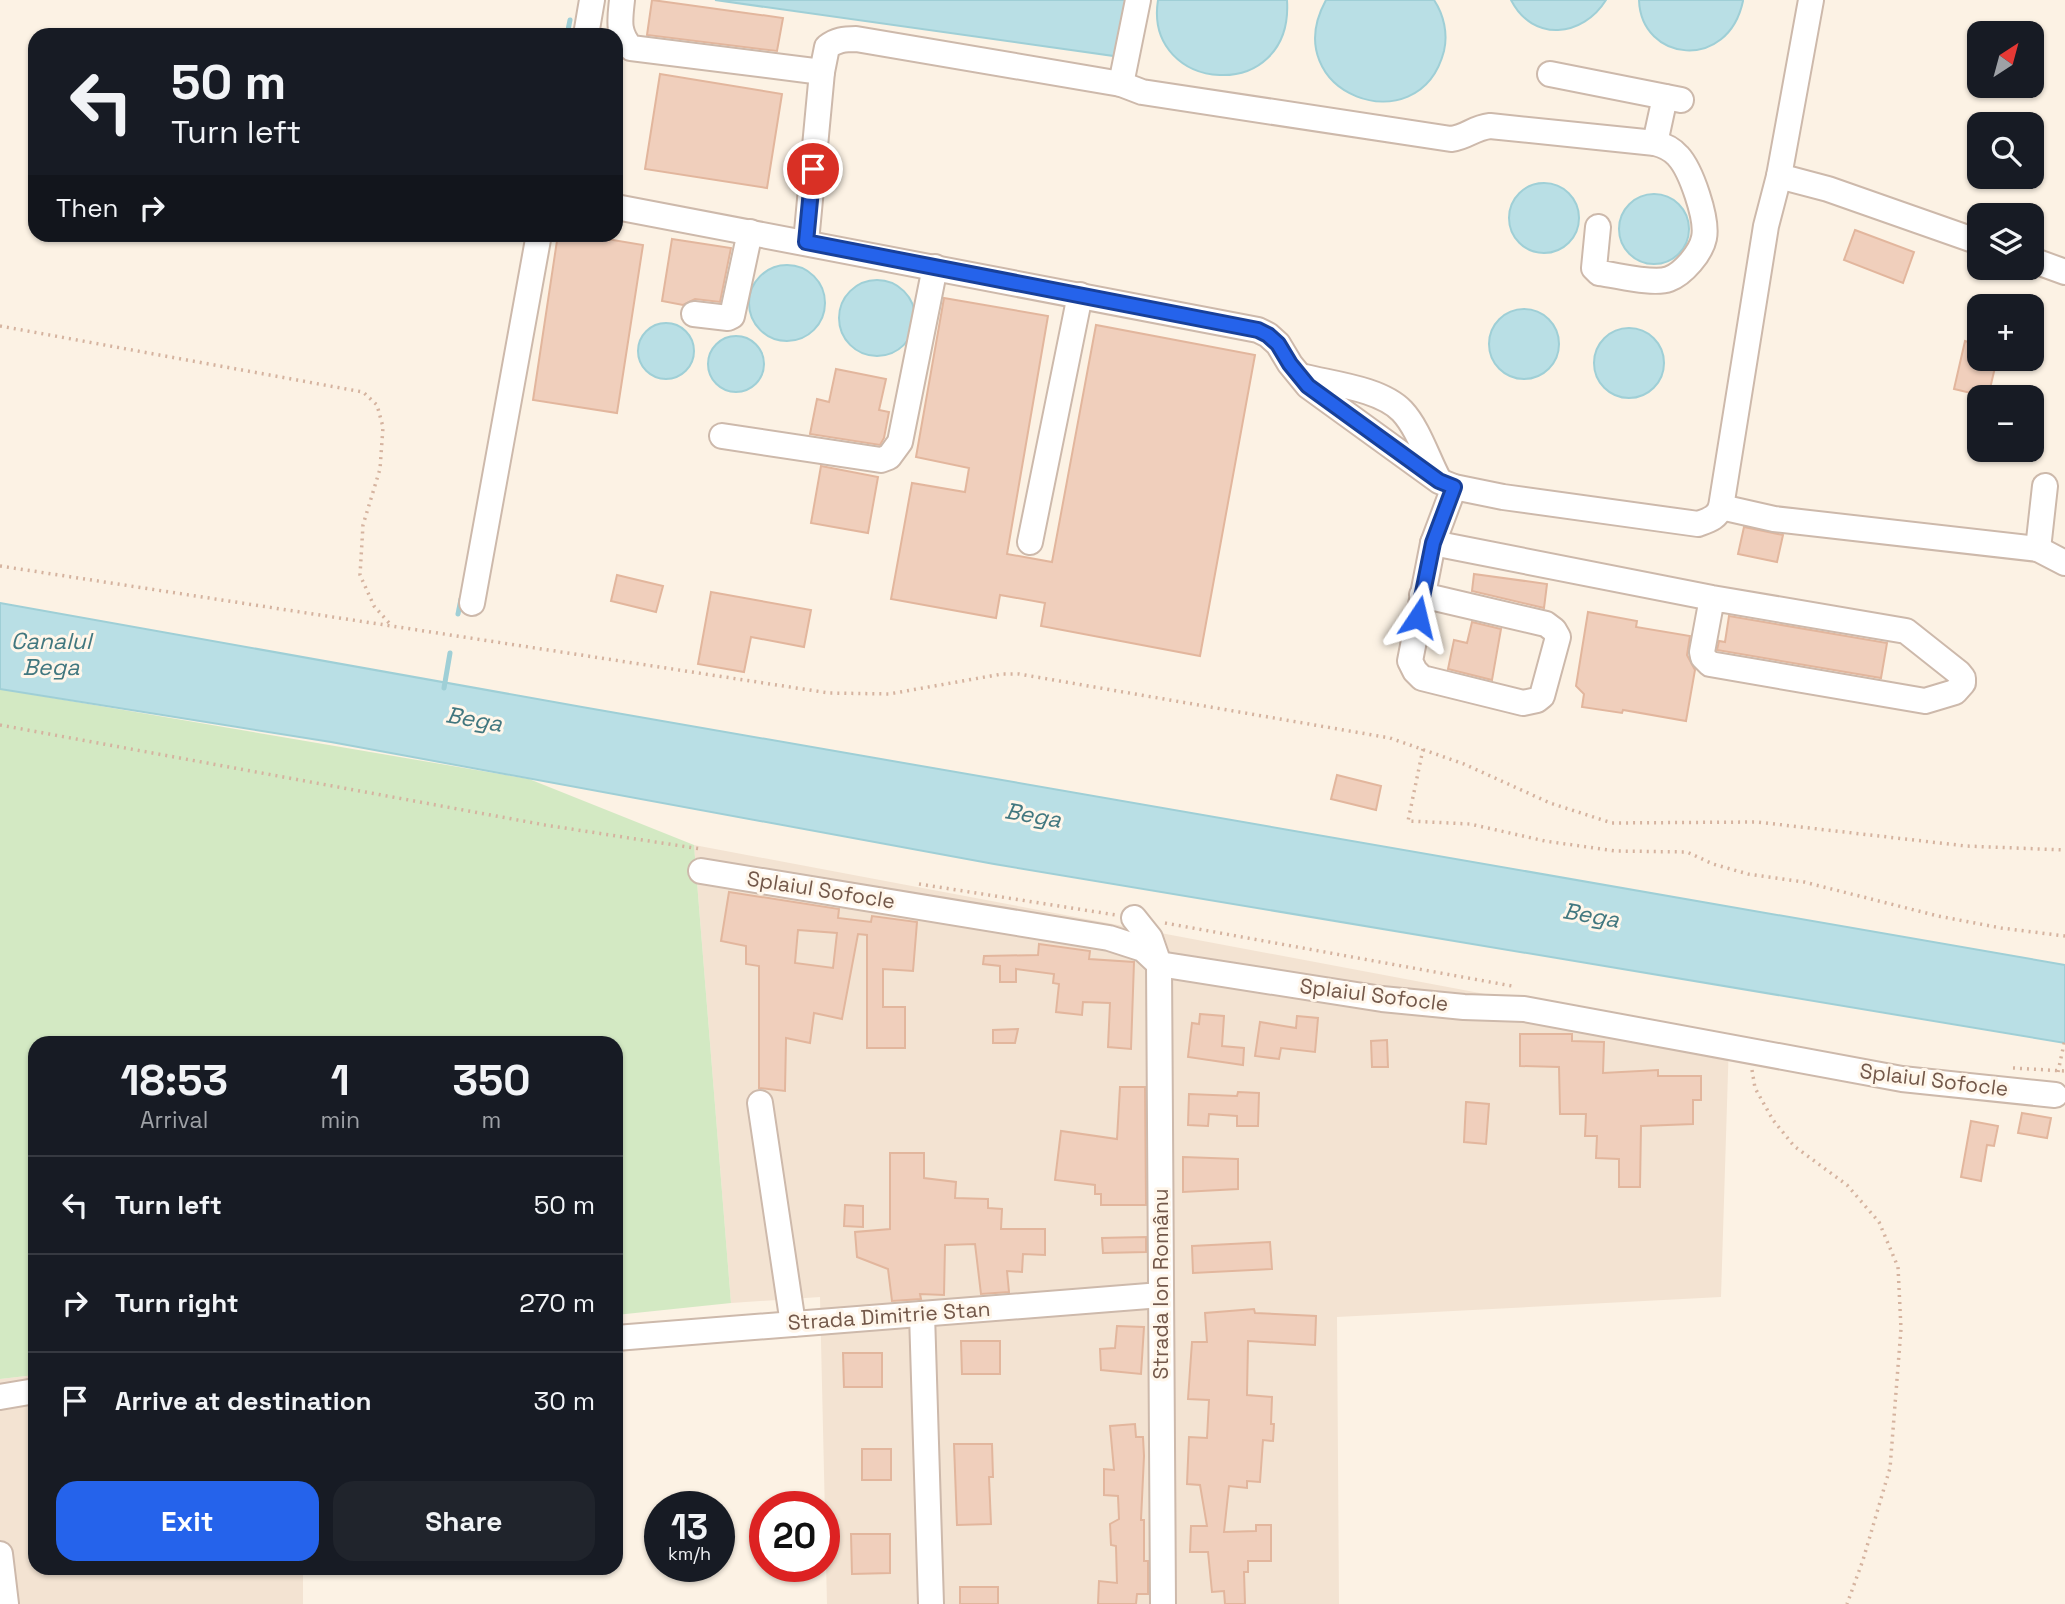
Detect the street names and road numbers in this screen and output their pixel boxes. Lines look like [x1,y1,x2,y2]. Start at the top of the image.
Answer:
street label: Splaiul Sofocle [745,864,897,915]
street label: Splaiul Sofocle [1298,972,1450,1017]
street label: Splaiul Sofocle [1858,1057,2010,1102]
street label: Strada Ion Românu [1147,1188,1174,1380]
street label: Strada Dimitrie Stan [787,1295,991,1336]

